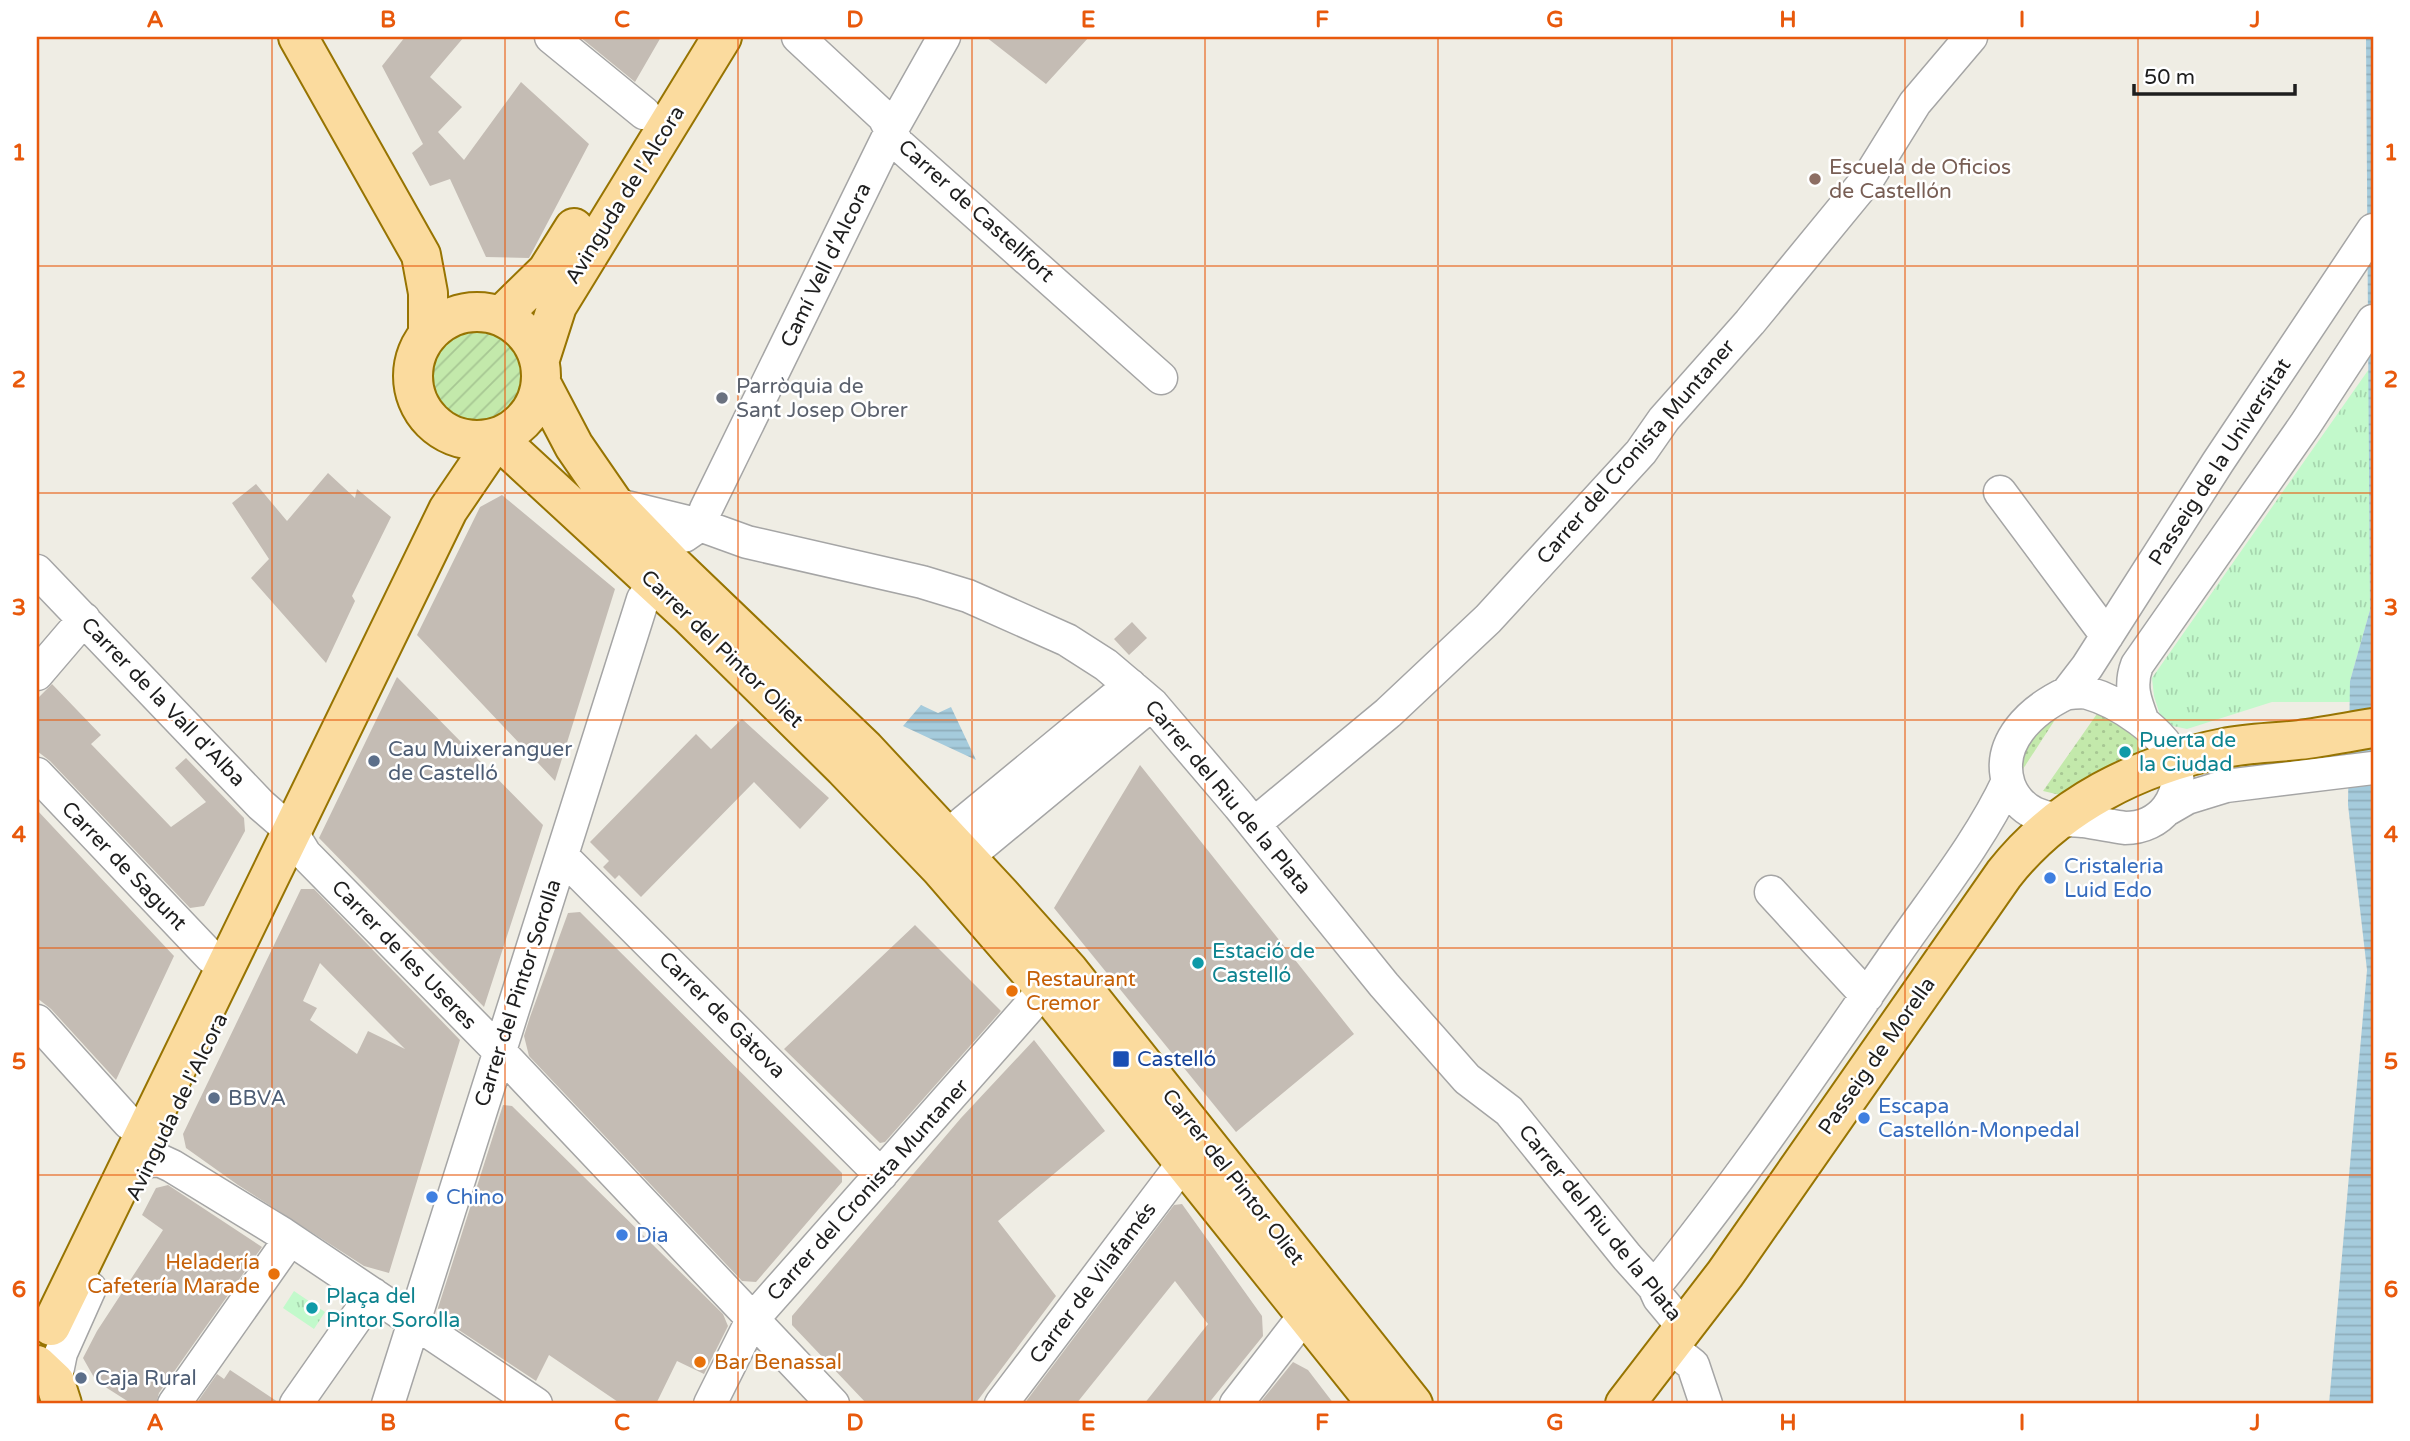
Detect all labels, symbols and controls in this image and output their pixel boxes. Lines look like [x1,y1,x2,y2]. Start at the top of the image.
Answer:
text: A [146,6,164,34]
text: B [380,6,396,34]
text: C [614,6,630,34]
text: D [846,6,864,34]
text: E [1081,6,1095,34]
text: F [1315,6,1329,34]
text: G [1546,6,1564,34]
text: H [1779,6,1797,34]
text: I [2019,6,2025,34]
text: J [2249,6,2260,34]
scale bar [2134,52,2294,96]
text: 50 m [2144,65,2195,90]
street label: Avinguda de l'Alcora [560,101,690,289]
street label: Carrer de Castellfort [893,134,1059,288]
text: 1 [12,139,26,167]
text: 1 [2384,139,2398,167]
place label: Escuela de Oficios de Castellón [1829,155,2011,204]
marker: Escuela de Oficios de Castellón [1807,171,1823,187]
street label: Camí Vell d'Alcora [775,179,877,351]
street label: Carrer del Cronista Muntaner [1532,335,1740,569]
street label: Passeig de la Universitat [2144,354,2296,570]
text: 2 [12,366,26,394]
text: 2 [2384,366,2398,394]
place label: Parròquia de Sant Josep Obrer [736,374,908,423]
marker: Parròquia de Sant Josep Obrer [714,390,730,406]
street label: Carrer del Pintor Oliet [635,565,809,733]
text: 3 [12,594,26,622]
text: 3 [2384,594,2398,622]
street label: Carrer de la Vall d'Alba [76,612,250,792]
street label: Carrer del Riu de la Plata [1140,695,1316,899]
place label: Puerta de la Ciudad [2139,728,2236,777]
place label: Cau Muixeranguer de Castelló [388,737,572,786]
marker: Puerta de la Ciudad [2117,744,2133,760]
marker: Cau Muixeranguer de Castelló [366,753,382,769]
street label: Carrer de Sagunt [56,796,192,936]
text: 4 [12,821,27,849]
text: 4 [2384,821,2399,849]
place label: Cristaleria Luid Edo [2064,854,2164,903]
marker: Cristaleria Luid Edo [2042,870,2058,886]
street label: Carrer de les Useres [326,875,482,1035]
street label: Carrer del Pintor Sorolla [469,876,567,1110]
place label: Estació de Castelló [1212,939,1315,988]
street label: Carrer de Gàtova [653,946,791,1084]
marker: Estació de Castelló [1190,955,1206,971]
place label: Restaurant Cremor [1026,967,1136,1016]
street label: Passeig de Morella [1813,972,1941,1140]
marker: Restaurant Cremor [1004,983,1020,999]
street label: Avinguda de l'Alcora [121,1009,233,1205]
place label: Castelló [1137,1047,1216,1072]
text: 5 [12,1048,26,1076]
text: 5 [2384,1048,2398,1076]
marker: Castelló [1111,1049,1131,1069]
street label: Carrer del Cronista Muntaner [762,1074,974,1306]
street label: Carrer del Pintor Oliet [1157,1084,1309,1270]
place label: BBVA [228,1086,286,1111]
marker: BBVA [206,1090,222,1106]
place label: Escapa Castellón-Monpedal [1878,1094,2080,1143]
marker: Escapa Castellón-Monpedal [1856,1110,1872,1126]
street label: Carrer del Riu de la Plata [1513,1120,1687,1326]
place label: Chino [446,1185,504,1210]
marker: Chino [424,1189,440,1205]
street label: Carrer de Vilafamés [1024,1198,1162,1368]
place label: Dia [636,1223,669,1248]
marker: Dia [614,1227,630,1243]
place label: Heladería Cafetería Marade [87,1250,260,1299]
marker: Heladería Cafetería Marade [266,1266,282,1282]
text: 6 [12,1276,26,1304]
text: 6 [2384,1276,2398,1304]
place label: Plaça del Pintor Sorolla [326,1284,460,1333]
marker: Plaça del Pintor Sorolla [304,1300,320,1316]
place label: Bar Benassal [714,1350,842,1375]
marker: Bar Benassal [692,1354,708,1370]
place label: Caja Rural [95,1366,197,1391]
marker: Caja Rural [73,1370,89,1386]
text: A [146,1409,164,1437]
text: B [380,1409,396,1437]
text: C [614,1409,630,1437]
text: D [846,1409,864,1437]
text: E [1081,1409,1095,1437]
text: F [1315,1409,1329,1437]
text: G [1546,1409,1564,1437]
text: H [1779,1409,1797,1437]
text: I [2019,1409,2025,1437]
text: J [2249,1409,2260,1437]

